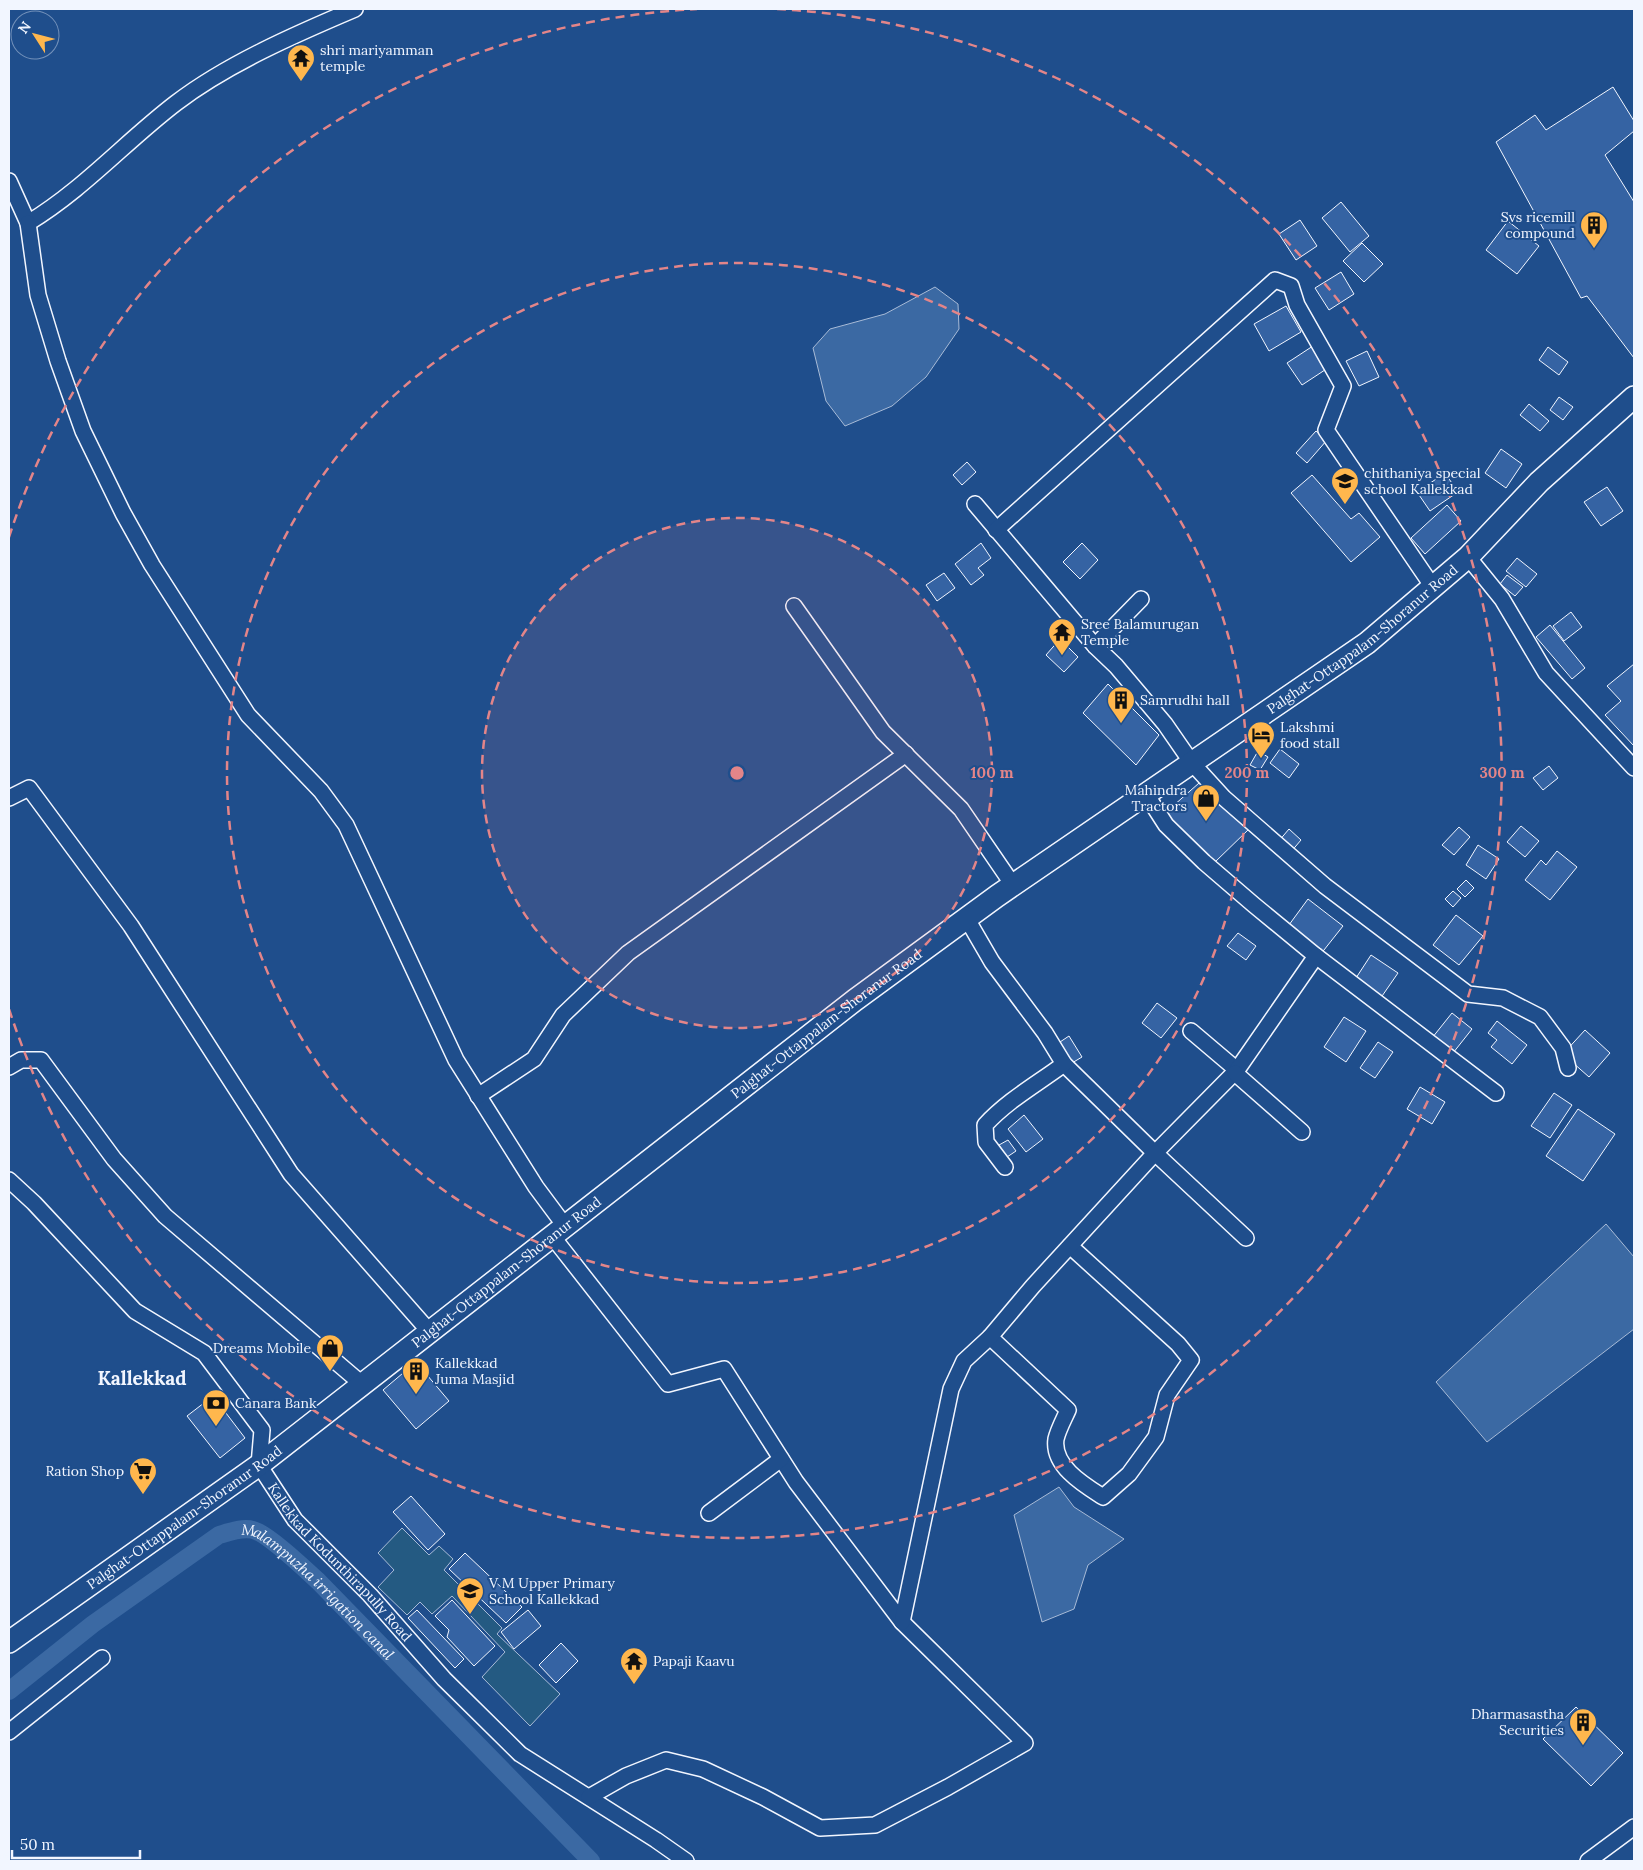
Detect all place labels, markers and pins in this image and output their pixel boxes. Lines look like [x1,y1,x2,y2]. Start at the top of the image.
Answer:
place label: shri mariyamman temple [320,41,434,75]
temple icon: shri mariyamman temple [286,43,316,82]
place label: Svs ricemill compound [1501,208,1575,242]
building icon: Svs ricemill compound [1579,210,1609,249]
place label: chithaniya special school Kallekkad [1364,464,1481,498]
school or university icon: chithaniya special school Kallekkad [1330,466,1360,505]
place label: Sree Balamurugan Temple [1081,615,1200,649]
temple icon: Sree Balamurugan Temple [1047,617,1077,656]
building icon: Samrudhi hall [1106,685,1136,724]
place label: Samrudhi hall [1140,691,1230,709]
place label: Lakshmi food stall [1280,718,1340,752]
hotel icon: Lakshmi food stall [1246,720,1276,759]
centre of rings [728,764,746,782]
place label: Mahindra Tractors [1125,781,1187,815]
shop icon: Mahindra Tractors [1191,783,1221,822]
shop icon: Dreams Mobile [315,1333,345,1372]
place label: Dreams Mobile [213,1339,311,1357]
place label: Kallekkad Juma Masjid [434,1354,515,1388]
building icon: Kallekkad Juma Masjid [401,1356,431,1395]
bank icon: Canara Bank [201,1388,231,1427]
place label: Canara Bank [235,1394,317,1412]
supermarket icon: Ration Shop [128,1456,158,1495]
place label: Ration Shop [45,1462,124,1480]
place label: V M Upper Primary School Kallekkad [488,1574,615,1608]
school or university icon: V M Upper Primary School Kallekkad [455,1576,485,1615]
temple icon: Papaji Kaavu [619,1646,649,1685]
place label: Papaji Kaavu [653,1652,735,1670]
place label: Dharmasastha Securities [1471,1705,1564,1739]
building icon: Dharmasastha Securities [1568,1707,1598,1746]

